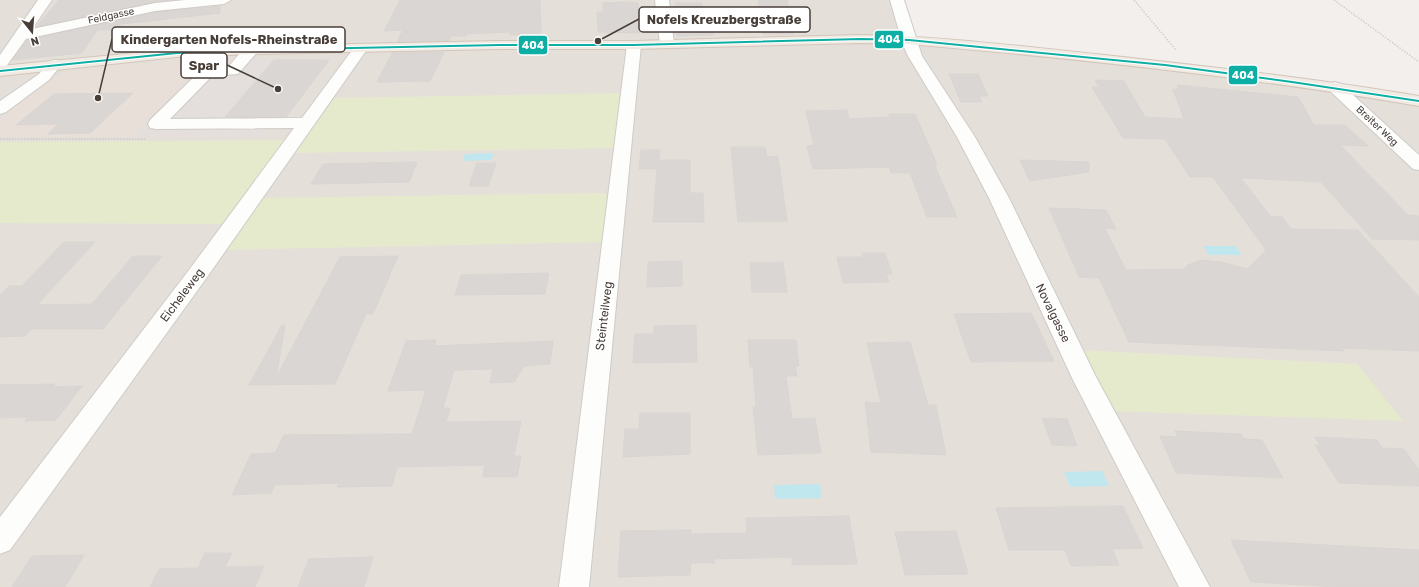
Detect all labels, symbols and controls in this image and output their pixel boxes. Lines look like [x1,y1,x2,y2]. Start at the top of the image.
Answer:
street label: Feldgasse [87,5,136,27]
callout: Nofels Kreuzbergstraße [639,7,810,32]
north arrow [12,12,52,52]
text: Nofels Kreuzbergstraße [647,12,802,27]
callout: Kindergarten Nofels-Rheinstraße [112,27,345,52]
line badge: 404 [874,30,904,49]
text: Kindergarten Nofels-Rheinstraße [121,32,338,47]
text: 404 [878,33,901,46]
text: N [29,34,40,48]
line badge: 404 [518,35,548,55]
text: 404 [522,39,545,52]
callout: Spar [181,53,227,78]
text: Spar [189,58,219,73]
line badge: 404 [1228,65,1258,85]
text: 404 [1232,69,1255,82]
street label: Breiter Weg [1353,103,1401,149]
street label: Eicheleweg [157,265,207,325]
street label: Steinteilweg [593,281,615,351]
street label: Novalgasse [1033,281,1073,345]

